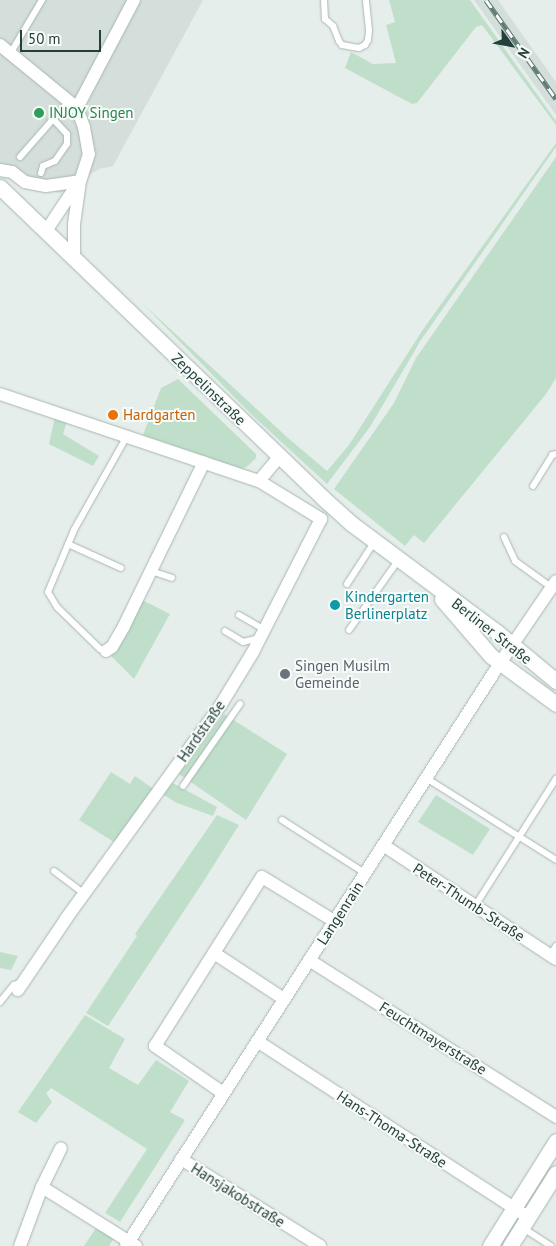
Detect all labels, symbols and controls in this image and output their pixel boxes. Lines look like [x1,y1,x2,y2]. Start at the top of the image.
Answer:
scale bar [22,20,104,52]
north arrow [486,20,536,70]
text: 50 m [28,29,61,48]
text: N [514,44,534,62]
place label: INJOY Singen [49,104,134,122]
marker: INJOY Singen [33,107,45,119]
street label: Zeppelinstraße [168,349,250,429]
place label: Hardgarten [123,406,195,424]
marker: Hardgarten [107,409,119,421]
place label: Kindergarten Berlinerplatz [345,587,429,622]
street label: Berliner Straße [448,594,536,668]
marker: Kindergarten Berlinerplatz [329,599,341,611]
place label: Singen Musilm Gemeinde [295,656,390,691]
marker: Singen Musilm Gemeinde [279,668,291,680]
street label: Hardstraße [173,697,229,765]
street label: Peter-Thumb-Straße [410,859,528,945]
street label: Langenrain [313,878,367,948]
street label: Feuchtmayerstraße [376,998,490,1078]
street label: Hans-Thoma-Straße [333,1087,451,1171]
street label: Hansjakobstraße [188,1159,288,1231]

